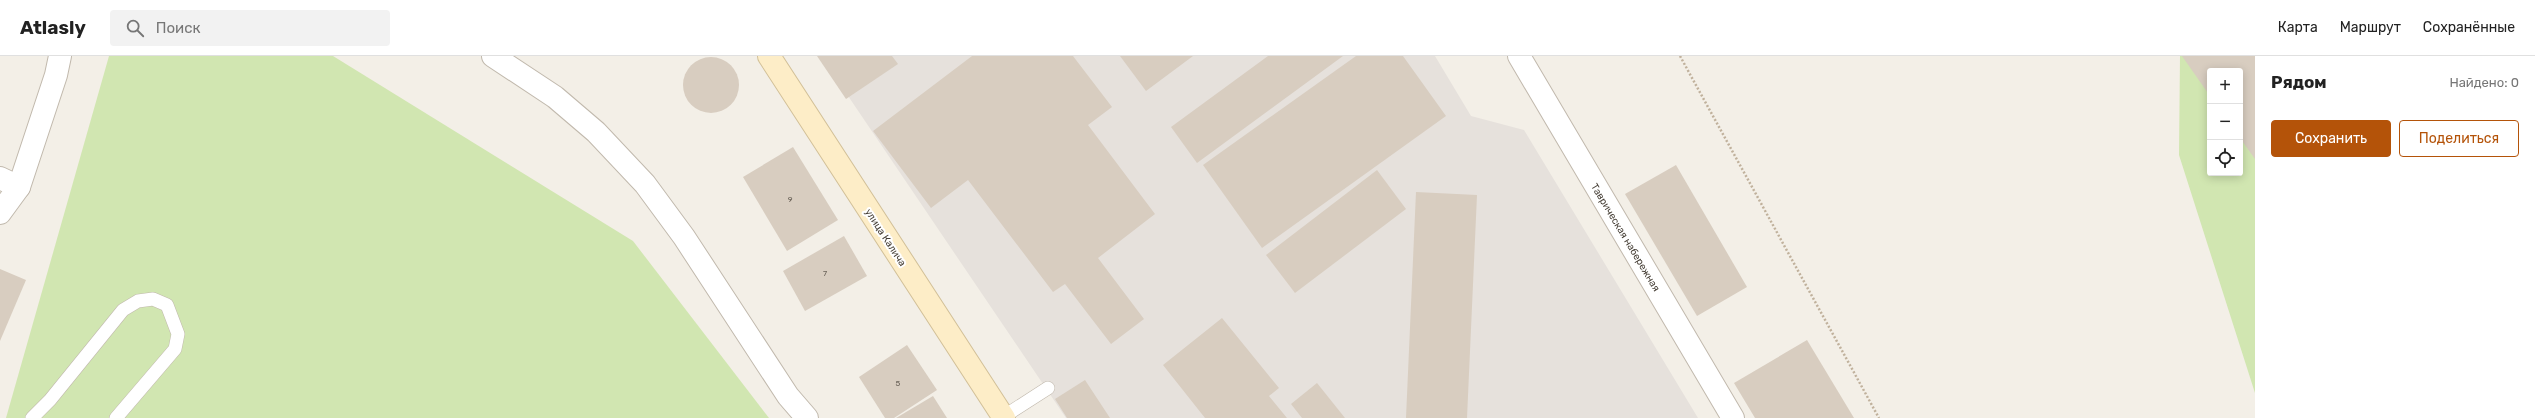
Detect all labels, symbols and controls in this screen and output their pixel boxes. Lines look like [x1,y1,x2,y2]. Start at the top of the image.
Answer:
search box [110,10,390,46]
text: Atlasly [20,16,86,39]
icon: search [124,17,146,39]
text: Поиск [156,19,201,37]
text: Карта [2278,19,2318,36]
text: Маршрут [2340,19,2401,36]
text: Сохранённые [2423,19,2515,36]
map controls [2207,68,2243,176]
button: + [2207,68,2243,104]
text: Рядом [2271,72,2327,92]
text: Найдено: 0 [2449,75,2519,90]
button: − [2207,104,2243,140]
button: Сохранить [2271,120,2391,157]
button: Поделиться [2399,120,2519,157]
button: locate [2207,140,2243,176]
street label: Таврическая набережная [1588,181,1662,294]
house number: 9 [788,195,793,204]
street label: улица Калича [862,207,908,269]
house number: 7 [823,269,827,278]
house number: 5 [896,379,901,388]

